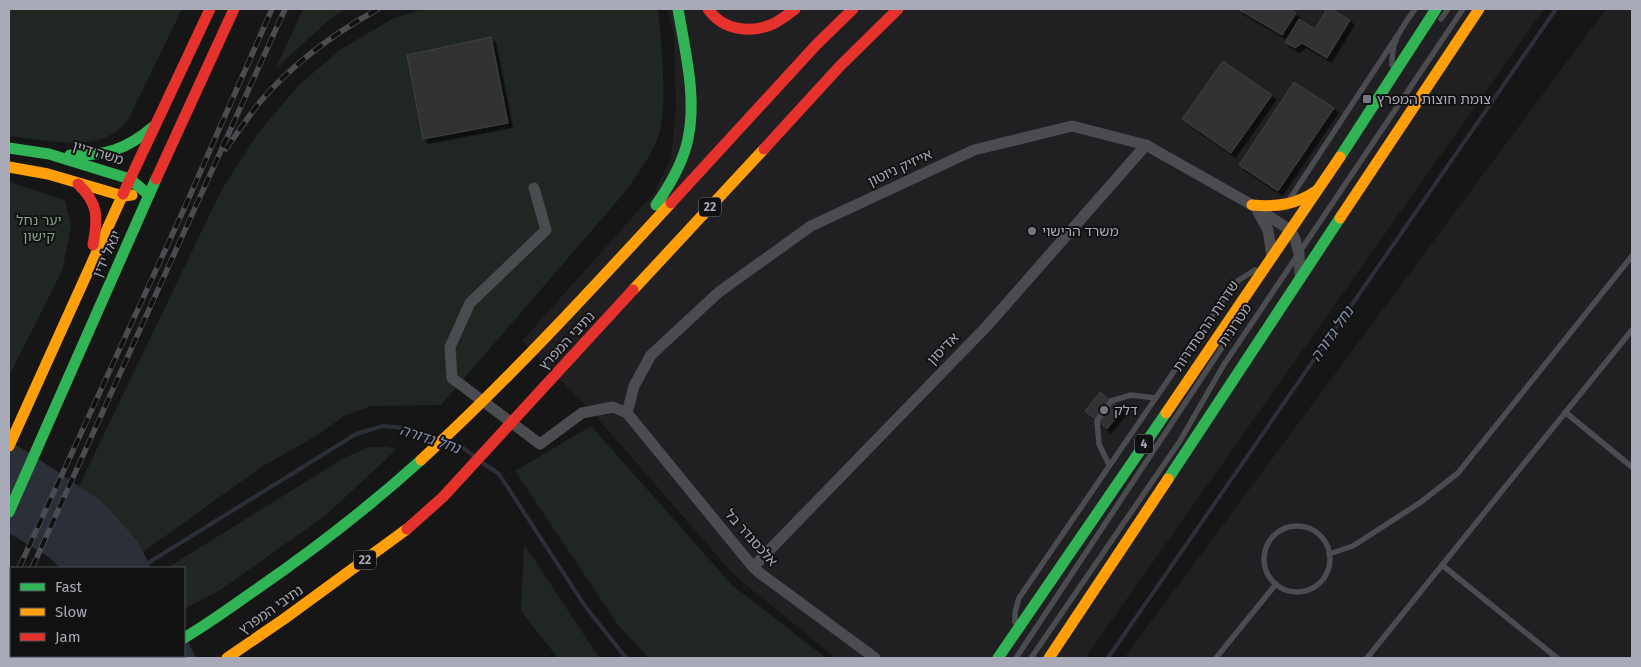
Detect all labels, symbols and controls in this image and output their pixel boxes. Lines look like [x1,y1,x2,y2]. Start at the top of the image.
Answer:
place label: צומת חוצות המפרץ [1377,91,1491,108]
marker: צומת חוצות המפרץ [1361,93,1373,105]
street label: משה דיין [70,137,126,169]
street label: אייזיק ניוטון [865,146,935,190]
road number: 22 [699,198,721,216]
park label: יער נחל קישון [16,212,62,245]
place label: משרד הרישוי [1042,223,1119,240]
marker: משרד הרישוי [1026,225,1038,237]
street label: יגאל ידין [89,228,125,280]
street label: שדרות ההסתדרות [1169,277,1243,375]
street label: מטרונית [1215,300,1255,350]
water label: נחל גדורה [1307,302,1358,365]
street label: נתיבי המפרץ [535,308,599,374]
street label: אדיסון [924,329,963,369]
place label: דלק [1114,402,1138,419]
marker: דלק [1098,404,1110,416]
water label: נחל גדורה [397,421,464,458]
road number: 4 [1135,434,1153,454]
street label: אלכסנדר בל [721,506,781,570]
road number: 22 [354,550,376,570]
legend [10,567,185,657]
text: Fast [55,578,82,596]
street label: נתיבי המפרץ [236,582,306,638]
text: Slow [55,603,87,621]
text: Jam [55,628,81,646]

